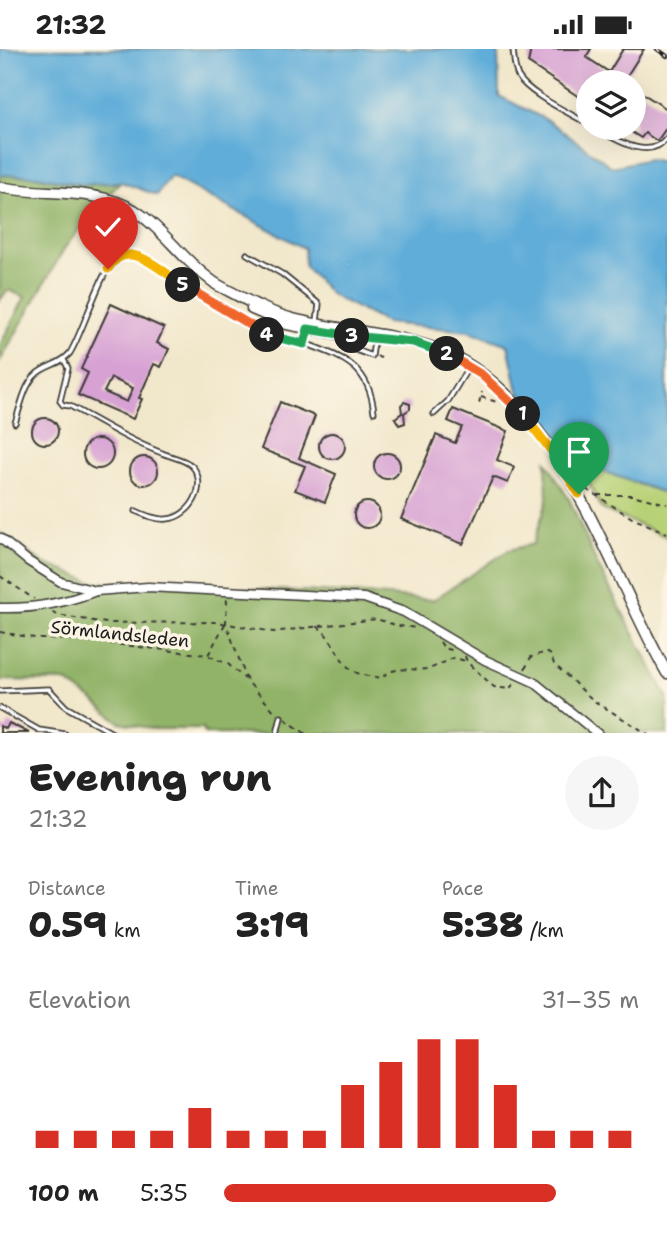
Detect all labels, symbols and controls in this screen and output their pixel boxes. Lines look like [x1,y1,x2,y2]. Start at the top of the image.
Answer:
text: 21:32 [35,7,106,42]
map controls [576,70,646,140]
button: layers [576,70,646,140]
pin [78,197,138,269]
icon: check [89,208,127,246]
pin: 5 [166,267,200,303]
text: 5 [177,272,188,297]
pin: 4 [250,317,284,353]
pin: 3 [334,319,370,353]
text: 4 [260,322,273,347]
text: 3 [345,323,358,348]
pin: 2 [430,337,464,371]
text: 2 [440,341,453,366]
pin: 1 [505,397,540,431]
text: 1 [518,401,527,426]
pin [549,422,609,494]
icon: arrive [560,433,598,471]
street label: Sörmlandsleden [50,615,190,653]
text: Evening run [28,752,271,803]
button: share [565,756,639,830]
text: 21:32 [28,804,88,834]
text: Distance [28,876,106,901]
text: Time [235,876,279,901]
text: Pace [442,876,484,901]
text: 0.59 [28,901,107,948]
text: 3:19 [235,901,309,948]
text: 5:38 [442,901,523,948]
text: km [107,918,141,943]
text: /km [523,918,564,943]
text: Elevation [28,985,131,1015]
text: 31–35 m [541,985,639,1015]
text: 100 m [28,1178,99,1208]
text: 5:35 [140,1178,188,1208]

